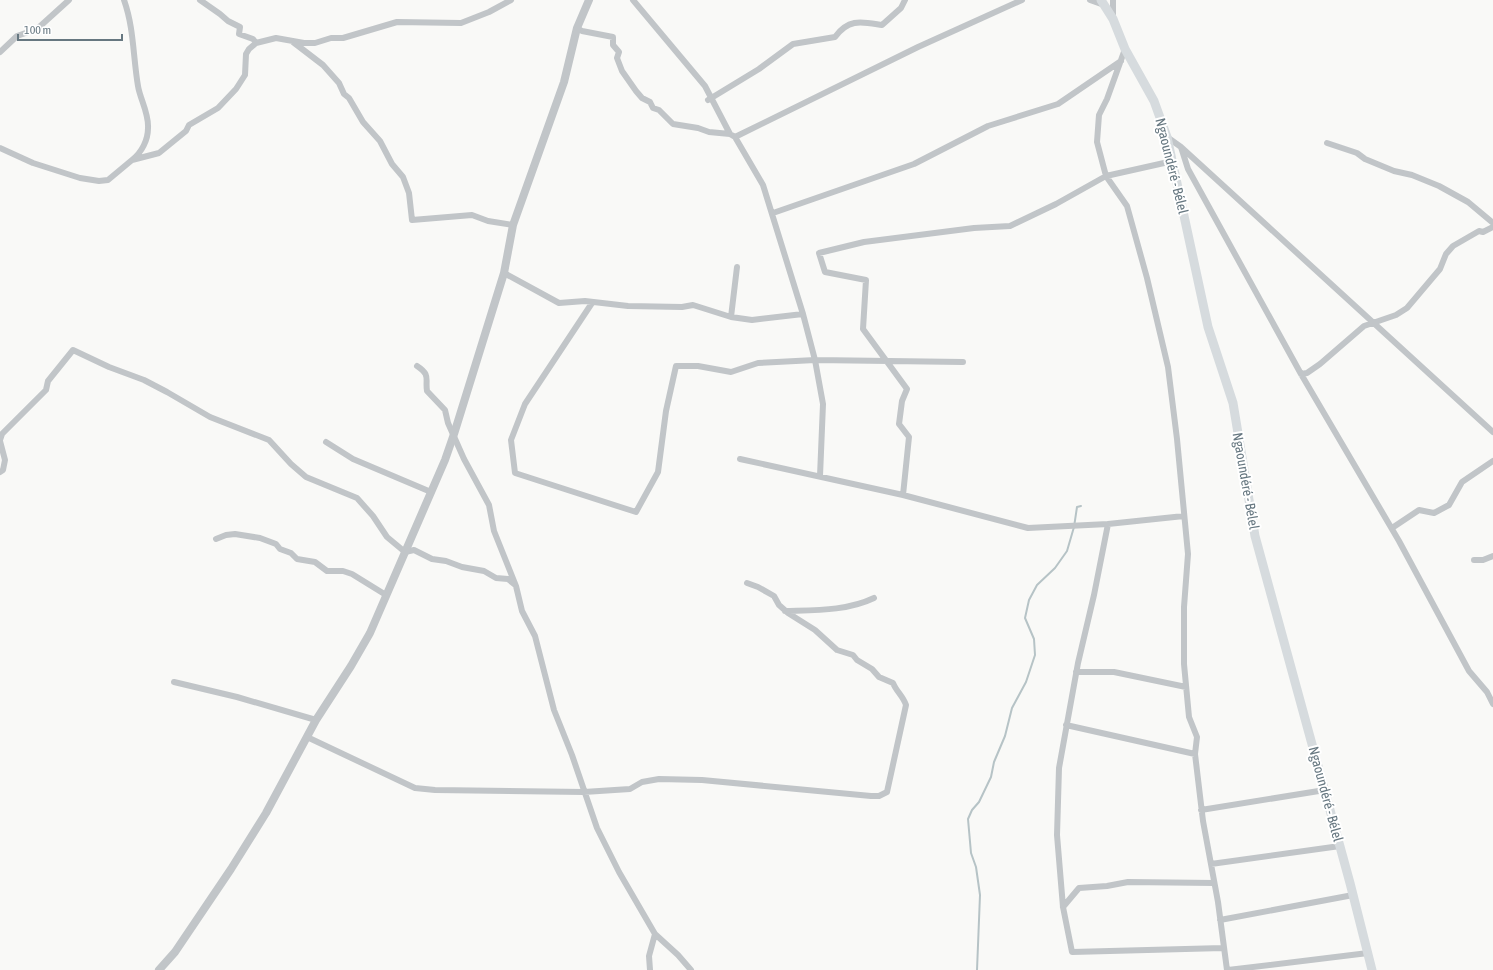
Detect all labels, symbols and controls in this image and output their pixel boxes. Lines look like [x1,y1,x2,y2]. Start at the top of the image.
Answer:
scale bar [18,16,122,42]
text: 100 m [24,23,51,37]
street label: Ngaoundéré - Bélel [1152,116,1192,216]
street label: Ngaoundéré - Bélel [1230,431,1262,531]
street label: Ngaoundéré - Bélel [1306,745,1346,844]

